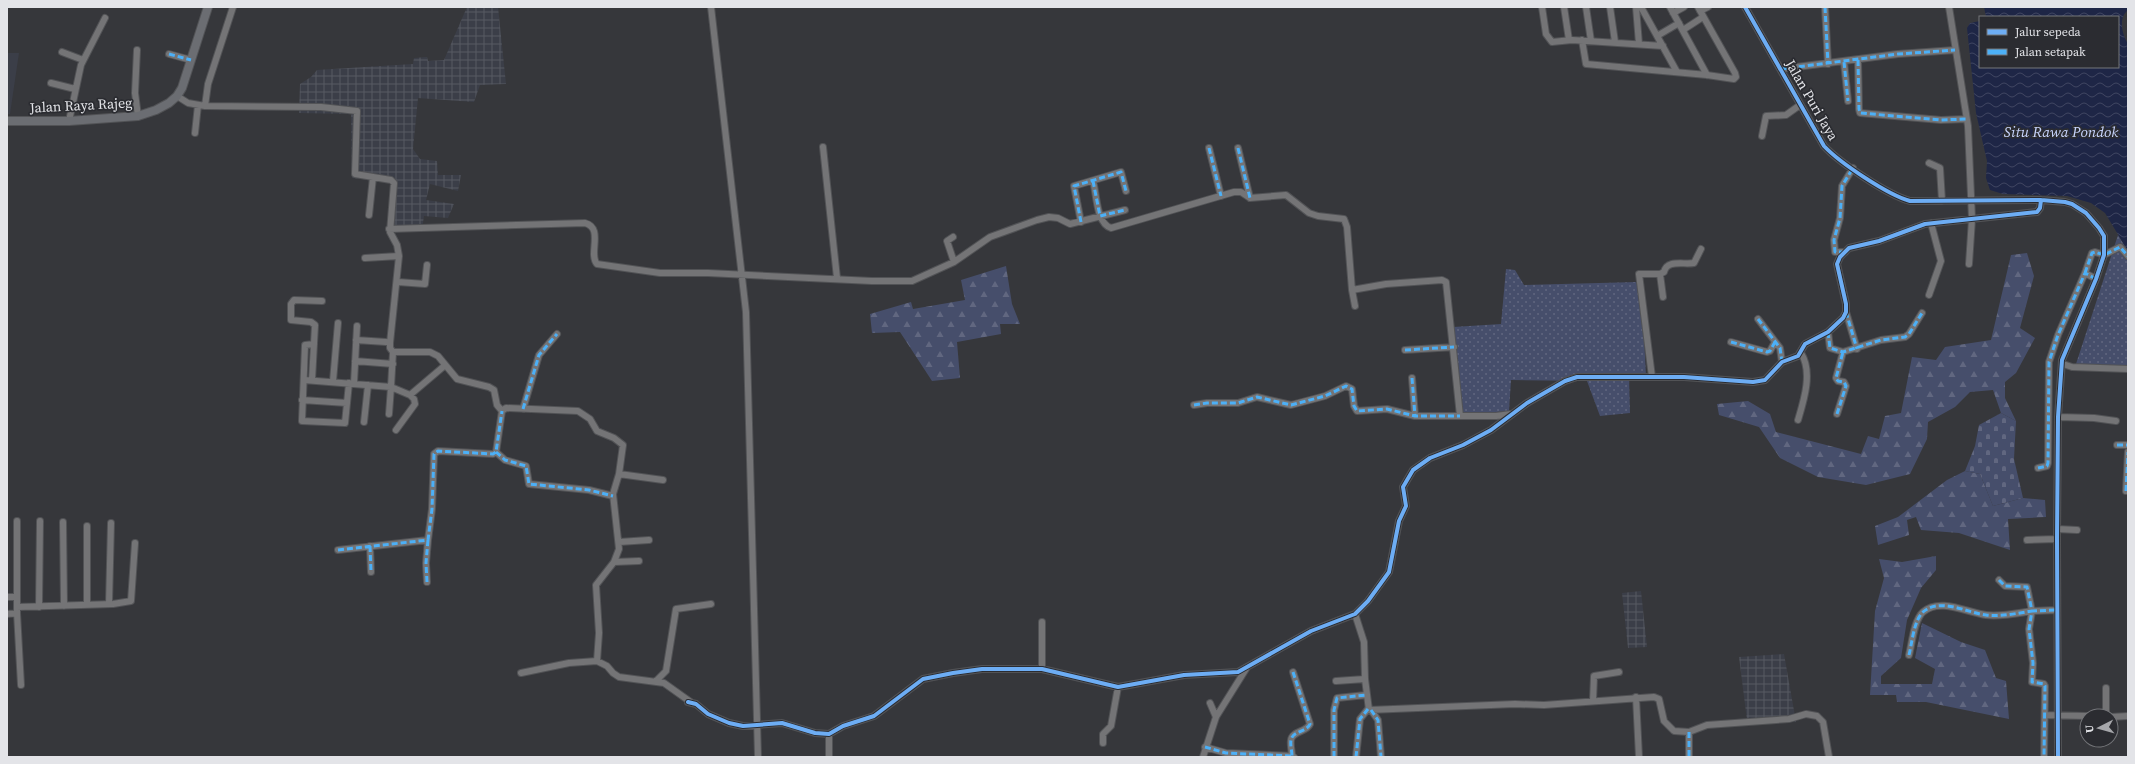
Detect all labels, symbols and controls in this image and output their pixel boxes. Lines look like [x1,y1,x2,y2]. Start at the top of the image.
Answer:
legend [1979,16,2119,68]
text: Jalur sepeda [2014,24,2082,40]
text: Jalan setapak [2014,44,2086,60]
street label: Jalan Puri Jaya [1780,55,1844,145]
street label: Jalan Raya Rajeg [28,92,133,118]
water label: Situ Rawa Pondok [2004,121,2119,142]
north arrow [2079,708,2119,748]
text: U [2082,724,2097,734]

